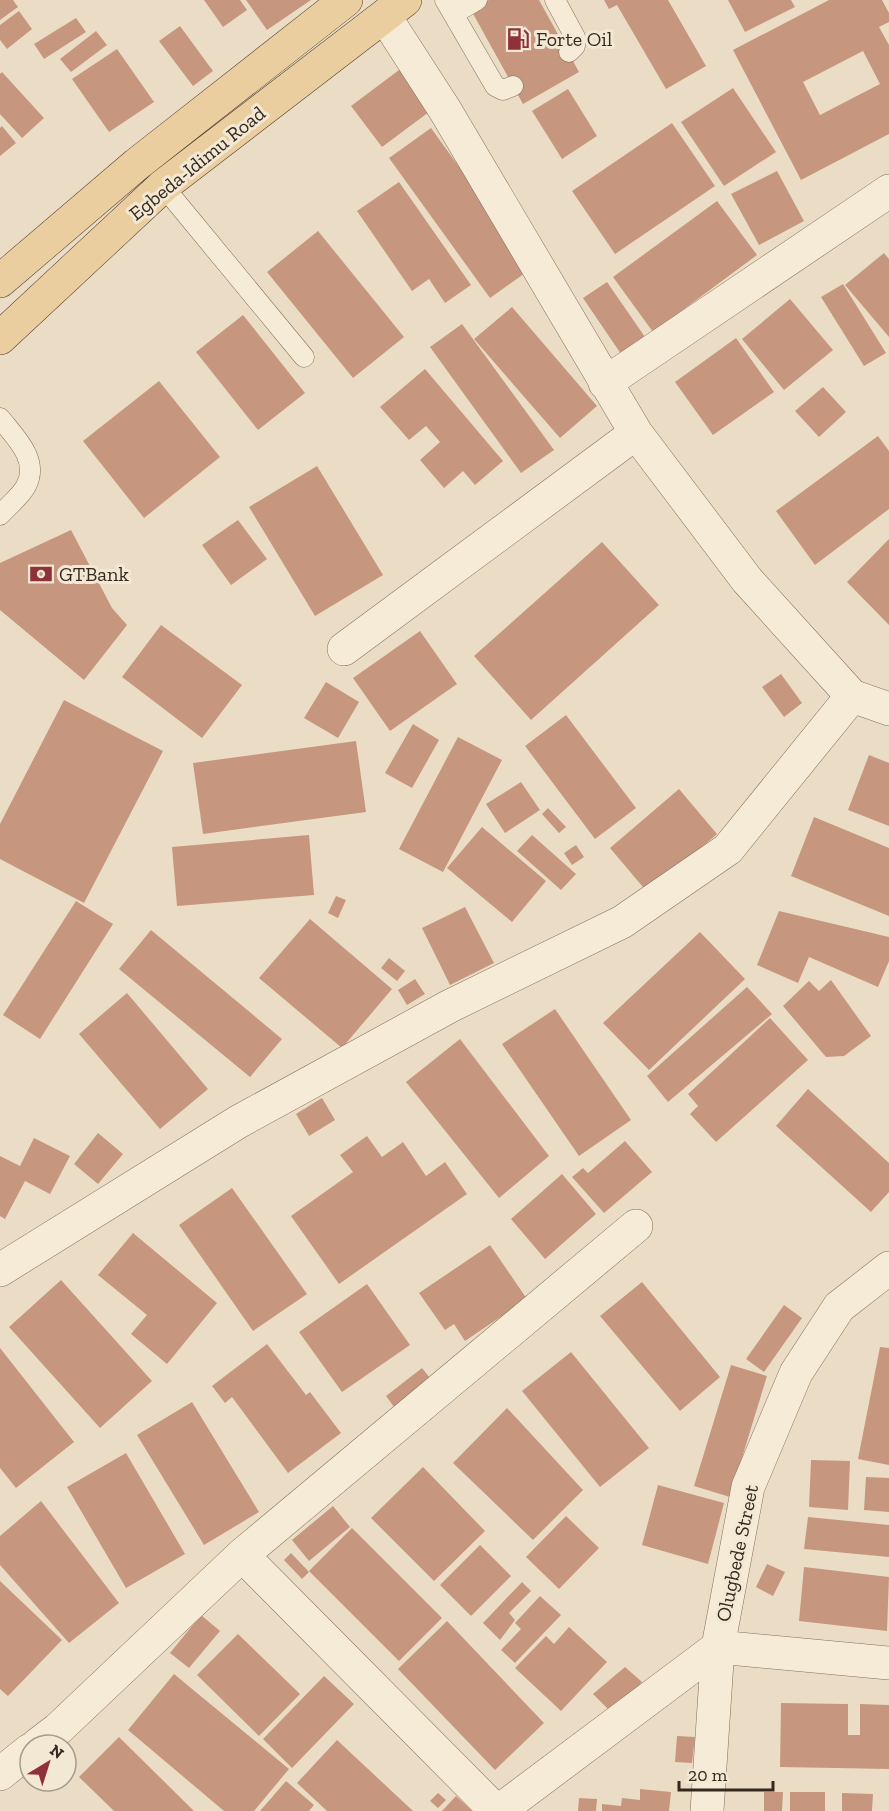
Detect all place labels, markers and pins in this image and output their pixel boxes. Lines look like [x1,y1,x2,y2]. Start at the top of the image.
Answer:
fuel station icon: Forte Oil [505,26,531,52]
place label: Forte Oil [536,27,612,51]
bank icon: GTBank [28,561,54,587]
place label: GTBank [59,562,129,586]

